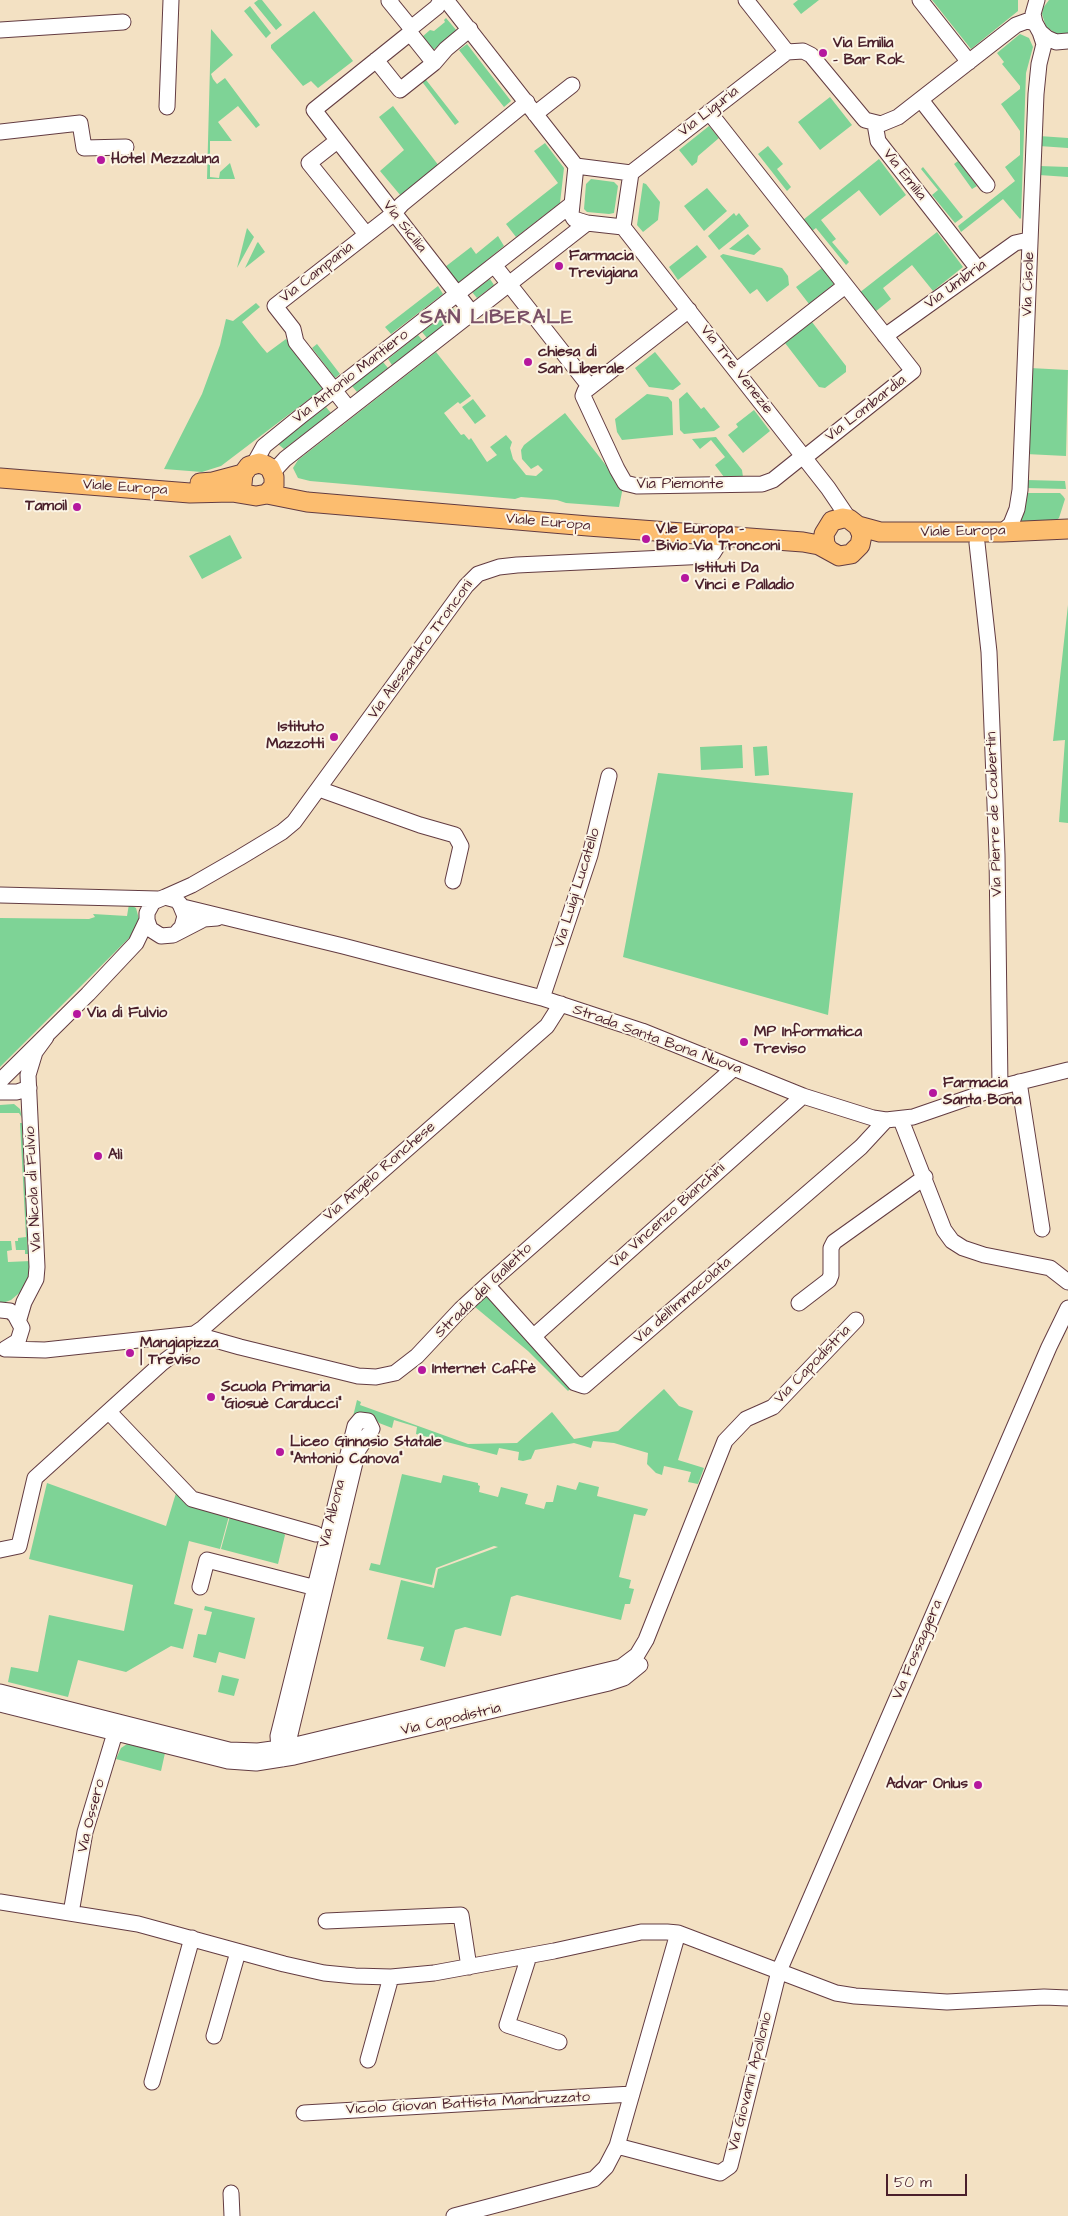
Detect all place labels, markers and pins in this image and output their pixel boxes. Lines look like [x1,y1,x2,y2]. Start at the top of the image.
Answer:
place label: Via Emilia - Bar Rok [833,35,905,70]
marker: Via Emilia - Bar Rok [817,47,829,59]
place label: Hotel Mezzaluna [111,151,219,169]
marker: Hotel Mezzaluna [95,154,107,166]
place label: Farmacia Trevigiana [569,248,638,283]
marker: Farmacia Trevigiana [553,260,565,272]
place label: chiesa di San Liberale [538,344,624,379]
marker: chiesa di San Liberale [522,356,534,368]
place label: Tamoil [25,498,67,516]
marker: Tamoil [71,501,83,513]
place label: V.le Europa - Bivio Via Tronconi [656,521,780,556]
marker: V.le Europa - Bivio Via Tronconi [640,533,652,545]
place label: Istituti Da Vinci e Palladio [695,560,794,595]
marker: Istituti Da Vinci e Palladio [679,572,691,584]
place label: Istituto Mazzotti [266,719,324,754]
marker: Istituto Mazzotti [328,731,340,743]
place label: Via di Fulvio [87,1005,167,1023]
marker: Via di Fulvio [71,1008,83,1020]
place label: MP Informatica Treviso [754,1024,862,1059]
marker: MP Informatica Treviso [738,1036,750,1048]
place label: Farmacia Santa Bona [943,1075,1022,1110]
marker: Farmacia Santa Bona [927,1087,939,1099]
place label: Alì [108,1147,122,1165]
marker: Alì [92,1150,104,1162]
place label: Mangiapizza | Treviso [140,1335,218,1370]
marker: Mangiapizza | Treviso [124,1347,136,1359]
place label: Internet Caffè [432,1361,536,1379]
marker: Internet Caffè [416,1364,428,1376]
place label: Scuola Primaria "Giosuè Carducci" [221,1379,342,1414]
marker: Scuola Primaria "Giosuè Carducci" [205,1391,217,1403]
place label: Liceo Ginnasio Statale "Antonio Canova" [290,1434,442,1469]
marker: Liceo Ginnasio Statale "Antonio Canova" [274,1446,286,1458]
place label: Advar Onlus [886,1776,968,1794]
marker: Advar Onlus [972,1779,984,1791]

